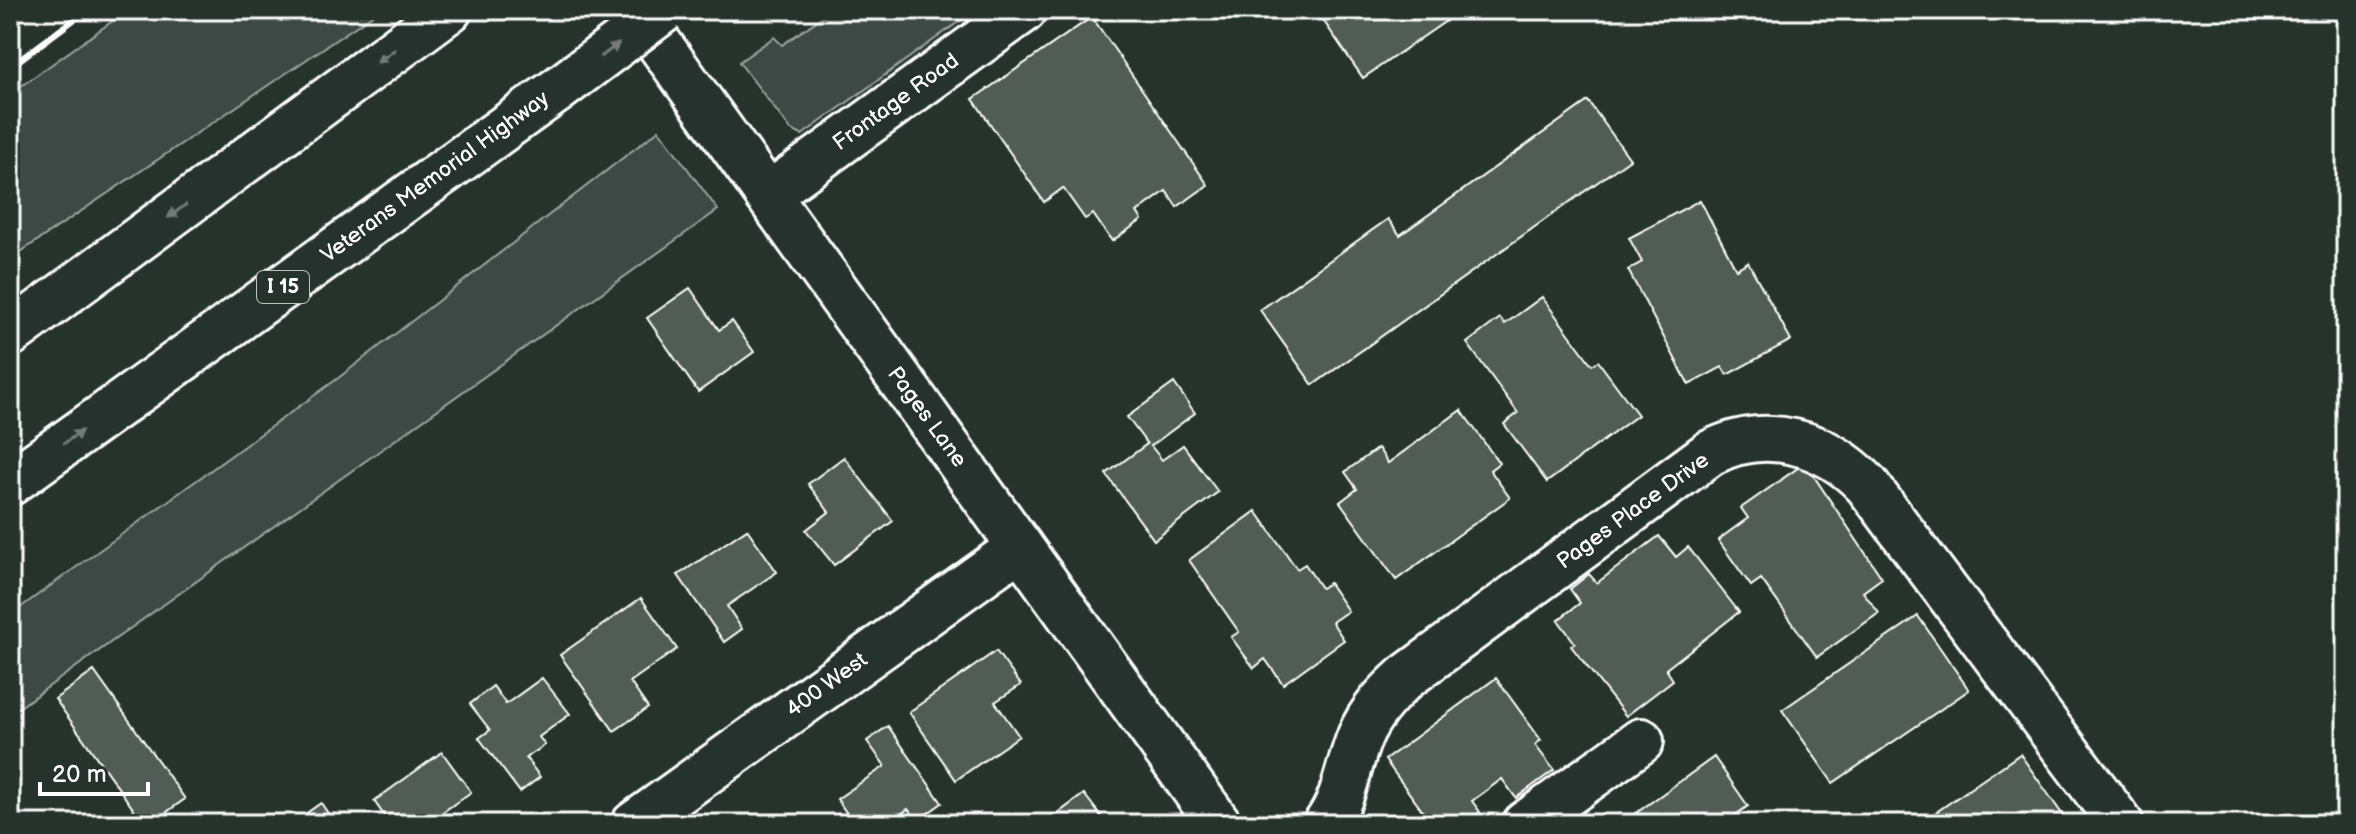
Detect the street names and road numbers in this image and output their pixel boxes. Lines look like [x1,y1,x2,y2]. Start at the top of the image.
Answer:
street label: Frontage Road [828,47,964,157]
street label: Veterans Memorial Highway [316,85,554,269]
road number: I 15 [257,271,309,303]
street label: Pages Lane [881,361,973,473]
street label: Pages Place Drive [1552,447,1714,575]
street label: 400 West [781,646,873,724]

